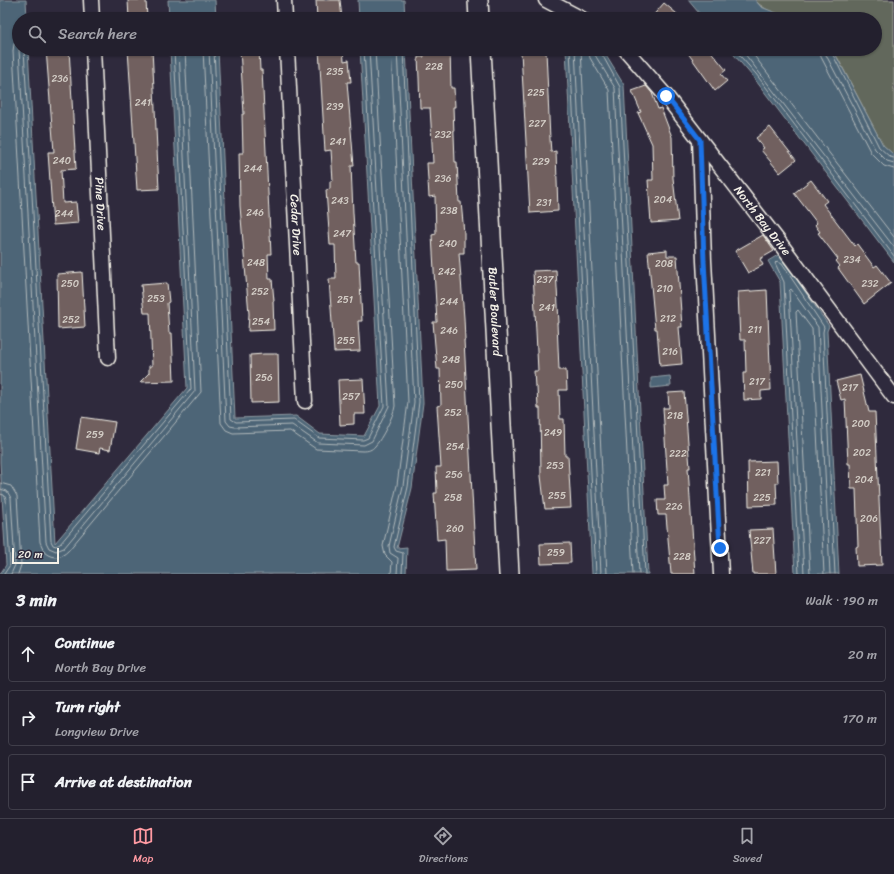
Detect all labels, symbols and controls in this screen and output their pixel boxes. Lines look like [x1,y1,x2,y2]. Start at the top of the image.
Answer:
search box [12,12,882,56]
text: Search here [58,21,137,47]
icon: search [26,23,48,45]
house number: 228 [425,58,443,76]
house number: 235 [326,63,344,81]
house number: 236 [52,70,69,88]
house number: 225 [527,84,545,102]
route start [657,87,675,105]
house number: 241 [135,94,151,112]
house number: 239 [326,98,344,116]
house number: 227 [528,115,547,133]
house number: 232 [434,126,452,144]
house number: 241 [330,133,346,151]
house number: 240 [53,152,71,170]
house number: 229 [532,153,550,171]
house number: 244 [244,160,262,178]
house number: 236 [435,170,452,188]
street label: Pine Drive [88,177,113,231]
street label: North Bay Drive [728,181,797,261]
house number: 204 [654,191,672,209]
house number: 243 [331,192,349,210]
street label: Cedar Drive [283,194,309,256]
house number: 231 [536,194,552,212]
house number: 238 [440,202,458,220]
house number: 246 [246,204,264,222]
house number: 244 [55,205,73,223]
house number: 247 [333,225,352,243]
house number: 240 [439,235,457,253]
house number: 234 [843,251,861,269]
house number: 248 [247,254,265,272]
house number: 208 [655,255,673,273]
house number: 242 [438,263,456,281]
street label: Butler Boulevard [482,266,508,358]
house number: 237 [537,271,555,289]
house number: 250 [61,275,79,293]
house number: 232 [861,275,879,293]
house number: 210 [657,280,673,298]
house number: 252 [251,283,269,301]
house number: 253 [147,290,165,308]
house number: 251 [337,291,353,309]
house number: 244 [440,293,458,311]
house number: 241 [539,299,555,317]
house number: 212 [660,310,676,328]
house number: 252 [62,311,80,329]
house number: 254 [252,313,270,331]
house number: 211 [748,321,762,339]
house number: 246 [440,322,458,340]
house number: 255 [337,332,355,350]
house number: 216 [662,343,678,361]
house number: 248 [442,351,460,369]
house number: 256 [255,369,273,387]
house number: 217 [749,373,766,391]
house number: 250 [445,376,463,394]
house number: 217 [842,379,859,397]
house number: 257 [342,388,361,406]
house number: 252 [444,404,462,422]
house number: 218 [667,407,683,425]
house number: 200 [852,415,870,433]
house number: 249 [544,424,562,442]
house number: 259 [86,426,104,444]
house number: 254 [446,438,464,456]
house number: 202 [853,444,871,462]
house number: 222 [669,445,687,463]
house number: 253 [546,457,564,475]
house number: 221 [755,464,771,482]
house number: 256 [445,466,463,484]
house number: 204 [855,471,873,489]
house number: 255 [548,487,566,505]
house number: 258 [444,489,462,507]
house number: 225 [753,489,771,507]
house number: 226 [665,498,683,516]
house number: 206 [860,510,878,528]
house number: 260 [446,520,464,538]
house number: 227 [753,532,772,550]
route end [711,539,729,557]
house number: 259 [547,544,565,562]
text: 20 m [18,545,43,564]
scale bar [12,546,59,565]
house number: 228 [673,548,691,566]
text: 3 min [16,585,57,615]
text: Walk · 190 m [805,589,878,612]
text: Continue [55,630,115,656]
icon: ahead [17,643,39,665]
text: 20 m [848,643,877,666]
text: North Bay Drive [55,656,146,679]
text: Turn right [55,694,120,720]
icon: right [17,707,39,729]
text: 170 m [842,707,877,730]
text: Longview Drive [55,720,139,743]
text: Arrive at destination [55,769,192,795]
icon: arrive [17,771,39,793]
tab: Map [132,825,154,868]
tab: Directions [419,825,468,868]
tab: Saved [733,825,762,868]

